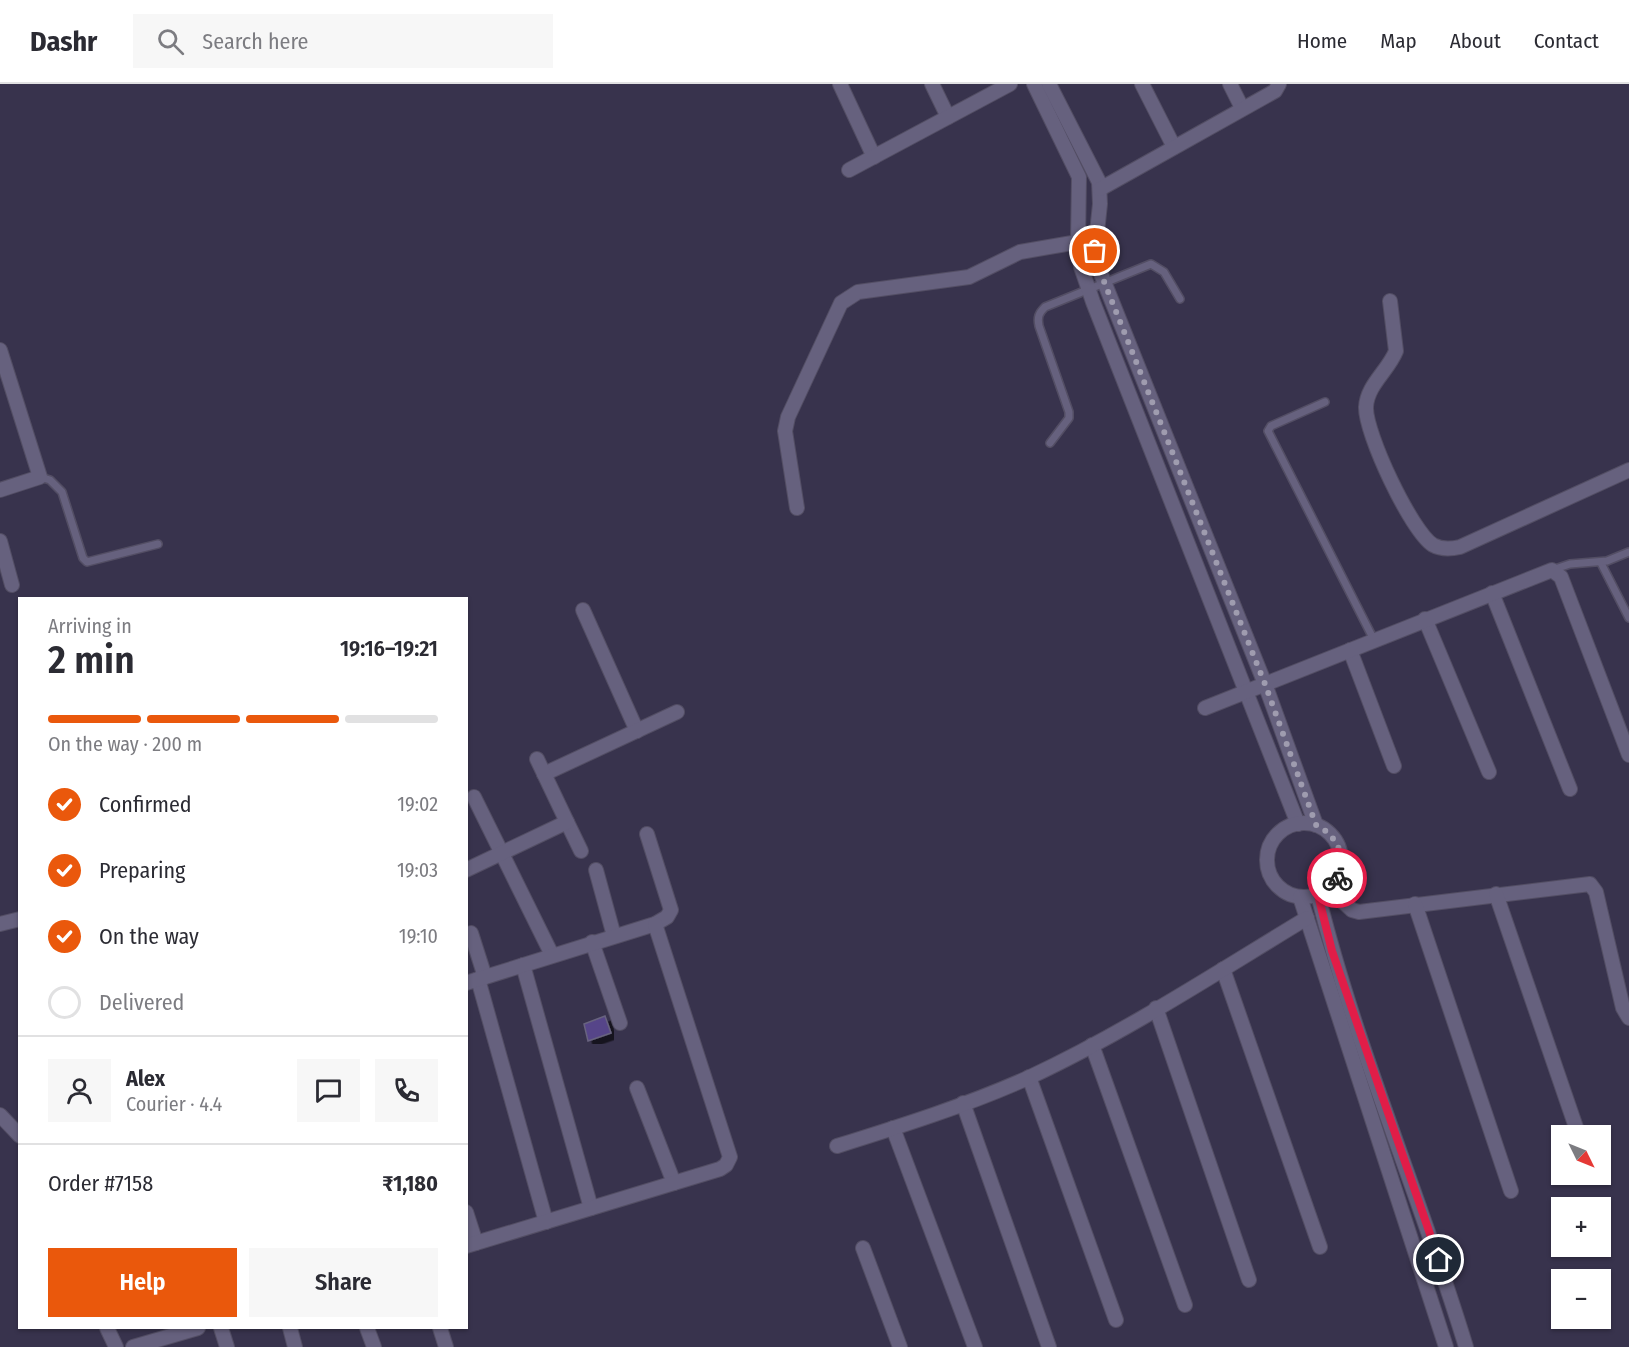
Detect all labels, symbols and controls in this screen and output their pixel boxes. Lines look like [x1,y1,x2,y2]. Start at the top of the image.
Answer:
search box [133,14,553,68]
text: Dashr [30,25,97,58]
icon: search [154,25,187,58]
text: Search here [202,28,308,55]
text: Home [1297,28,1347,54]
text: Map [1380,28,1417,54]
text: About [1450,28,1501,54]
text: Contact [1534,28,1599,54]
pin [1069,225,1120,276]
icon: bag [1078,234,1111,267]
text: Arriving in [48,614,132,638]
text: 19:16–19:21 [340,635,438,662]
text: 2 min [48,637,135,683]
text: On the way · 200 m [48,732,202,756]
icon: check [48,788,81,821]
text: Confirmed [99,791,192,818]
text: 19:02 [397,792,438,816]
courier [1307,848,1367,908]
icon: check [48,854,81,887]
text: Preparing [99,857,185,884]
text: 19:03 [397,858,438,882]
icon: bike [1321,862,1354,895]
icon: check [48,920,81,953]
text: On the way [99,923,199,950]
text: 19:10 [399,924,438,948]
text: Delivered [99,989,184,1016]
button: person [48,1059,111,1122]
button: chat [297,1059,360,1122]
button: phone [375,1059,438,1122]
text: Alex [126,1065,165,1092]
text: Courier · 4.4 [126,1092,222,1116]
north arrow [1551,1125,1611,1185]
map controls [1551,1125,1611,1329]
text: Order #7158 [48,1170,153,1197]
text: ₹1,180 [382,1170,438,1197]
button: + [1551,1197,1611,1257]
pin [1413,1234,1464,1285]
icon: home [1422,1243,1455,1276]
button: Help [48,1248,237,1317]
button: Share [249,1248,438,1317]
button: − [1551,1269,1611,1329]

